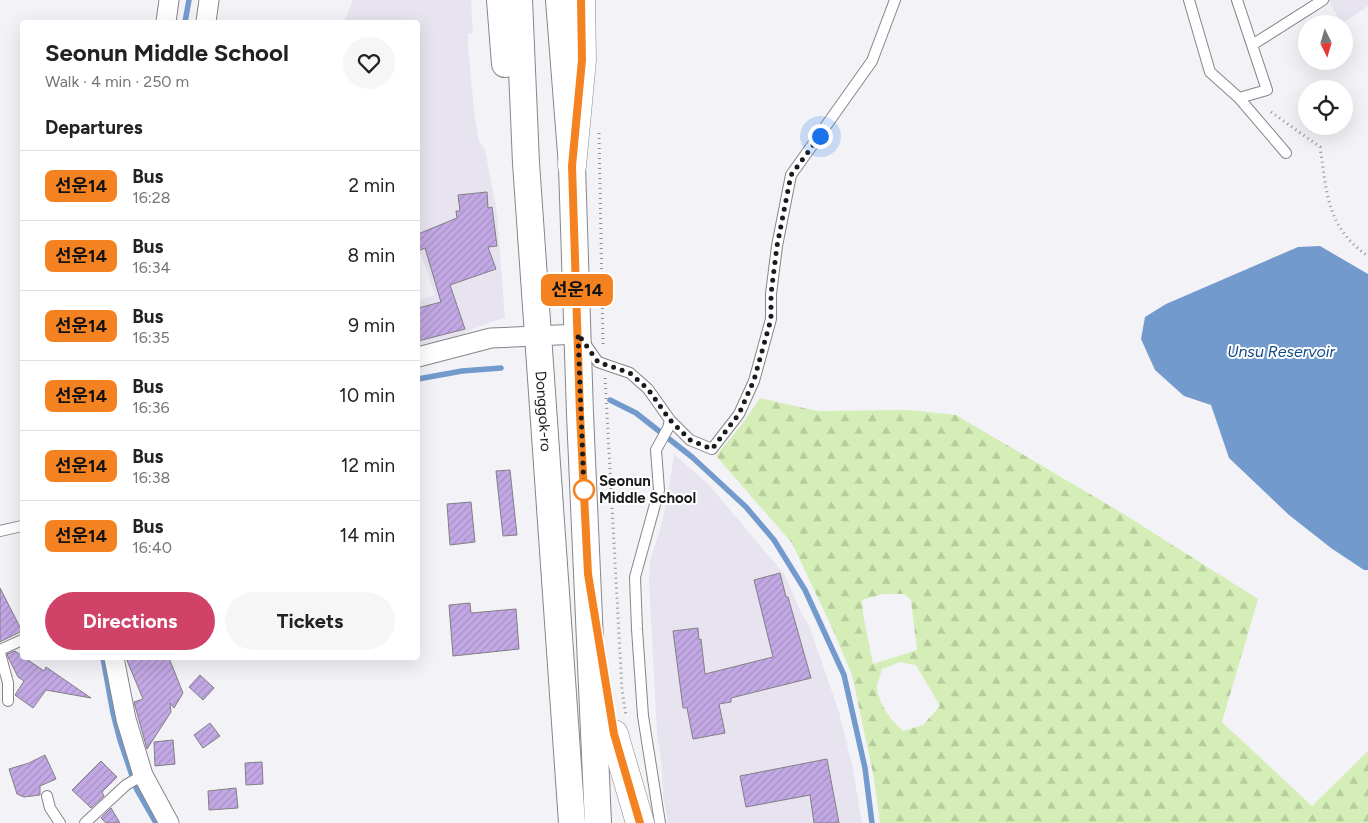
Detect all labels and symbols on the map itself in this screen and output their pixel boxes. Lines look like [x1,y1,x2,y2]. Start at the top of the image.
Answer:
north arrow [1298,15,1352,70]
your location [808,124,833,149]
line badge: 선운14 [542,274,612,306]
water label: Unsu Reservoir [1227,342,1335,361]
street label: Donggok-ro [532,370,555,453]
place label: Seonun Middle School [599,472,696,507]
marker: Seonun Middle School [573,479,595,501]

